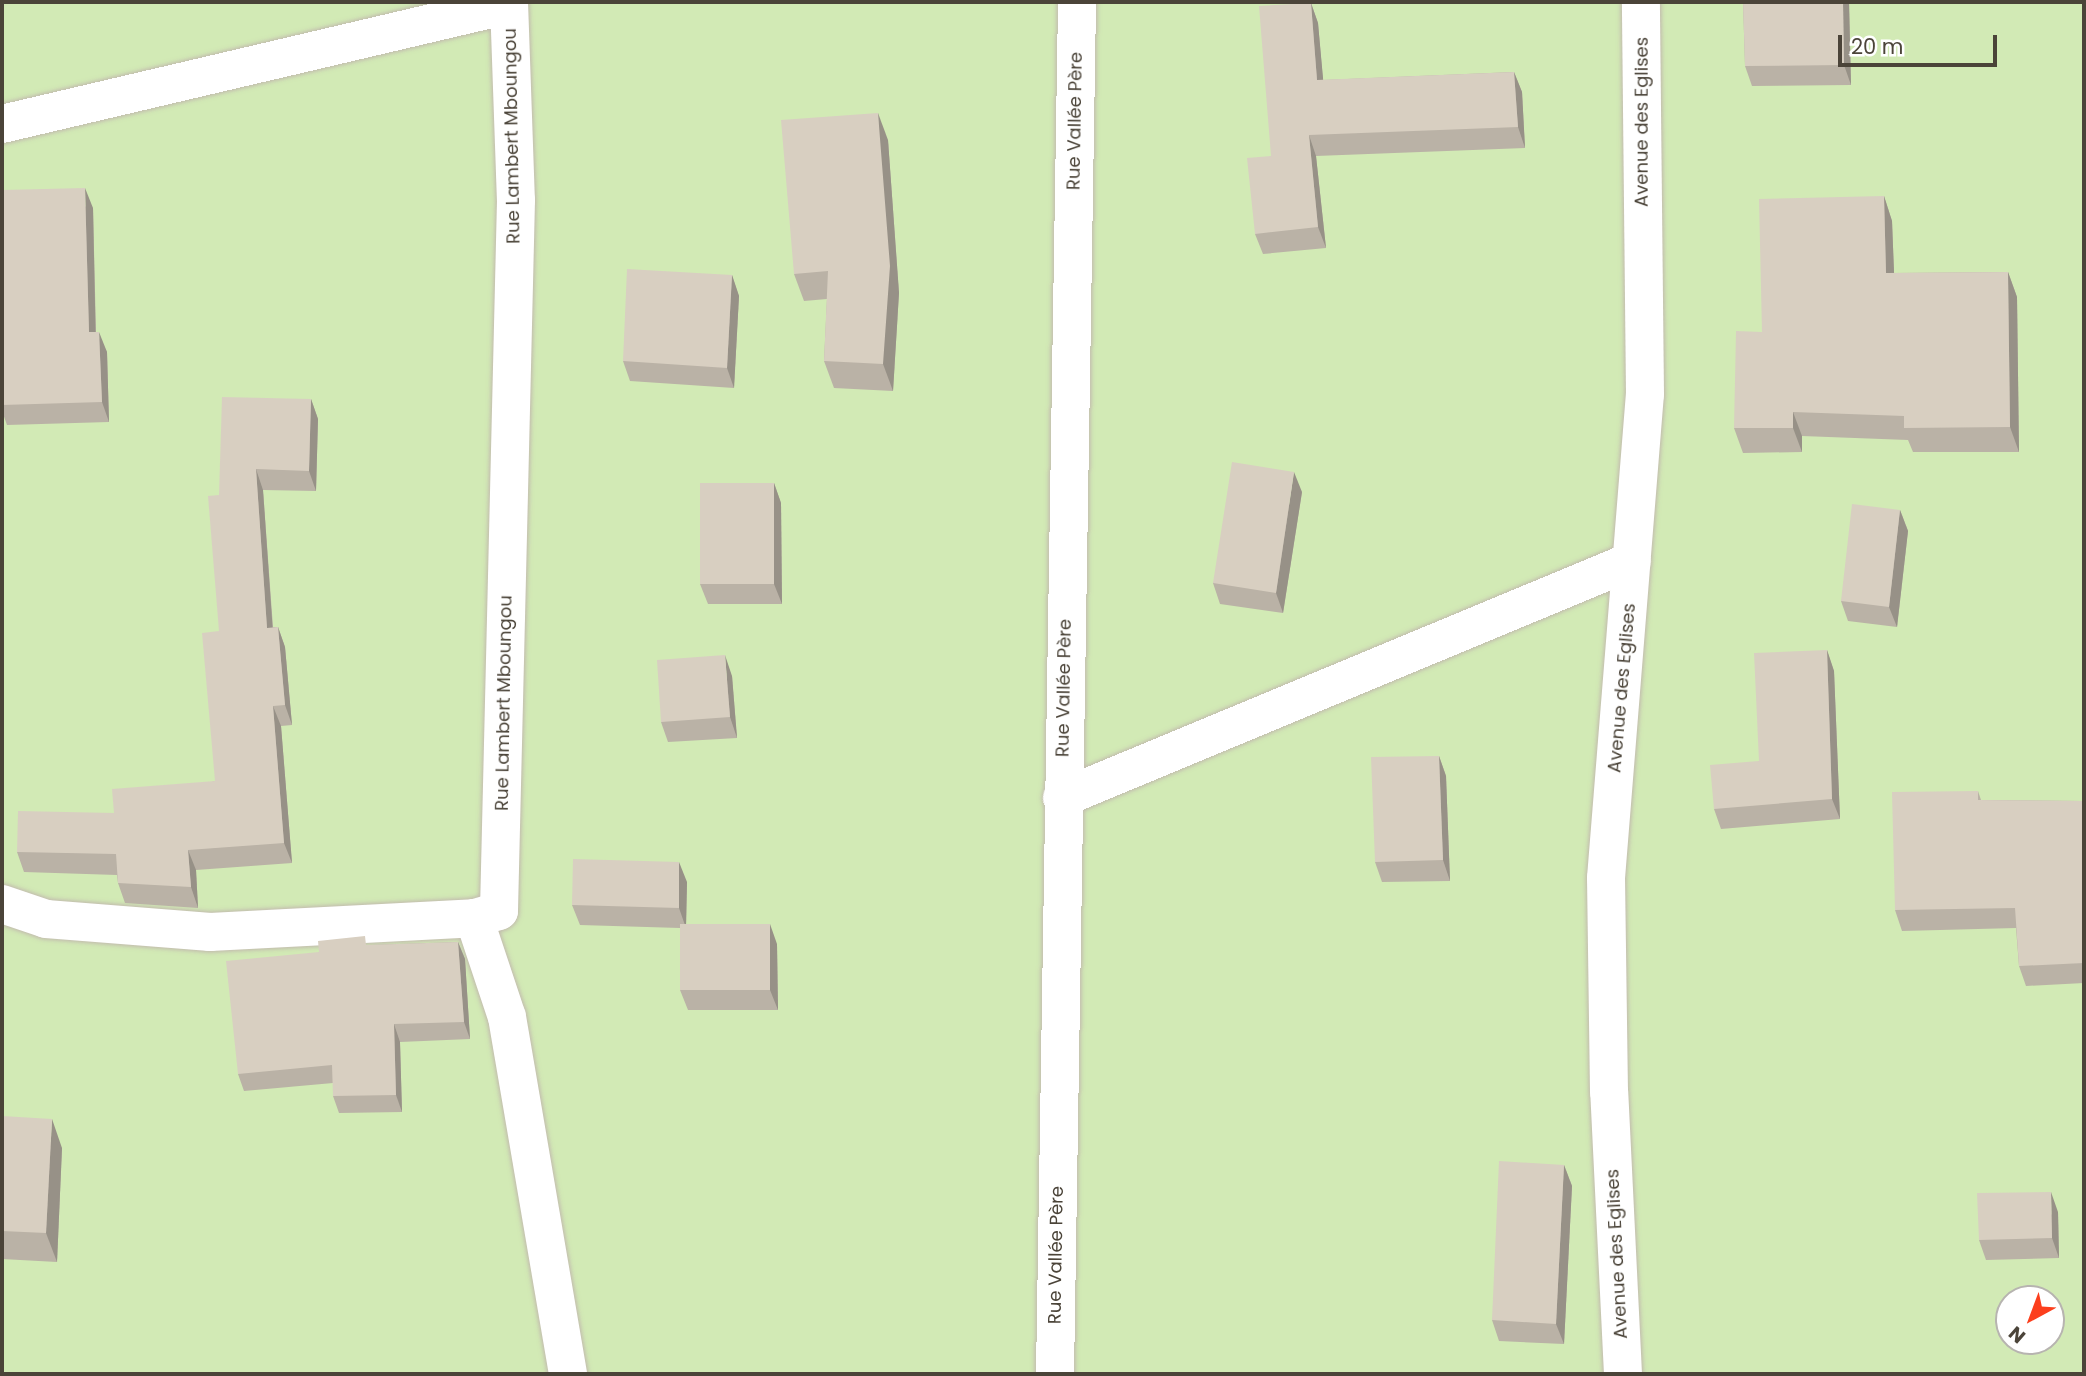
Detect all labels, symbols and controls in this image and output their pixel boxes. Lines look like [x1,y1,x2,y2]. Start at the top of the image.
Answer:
scale bar [1841,21,2000,65]
street label: Rue Lambert Mboungou [499,28,525,244]
text: 20 m [1851,32,1904,61]
street label: Avenue des Eglises [1631,37,1653,207]
street label: Rue Vallée Père [1063,52,1087,190]
street label: Rue Lambert Mboungou [491,595,517,811]
street label: Avenue des Eglises [1604,602,1640,774]
street label: Rue Vallée Père [1052,619,1076,757]
street label: Avenue des Eglises [1602,1168,1632,1340]
street label: Rue Vallée Père [1044,1186,1068,1324]
north arrow [1995,1285,2065,1355]
text: N [2003,1320,2031,1350]

